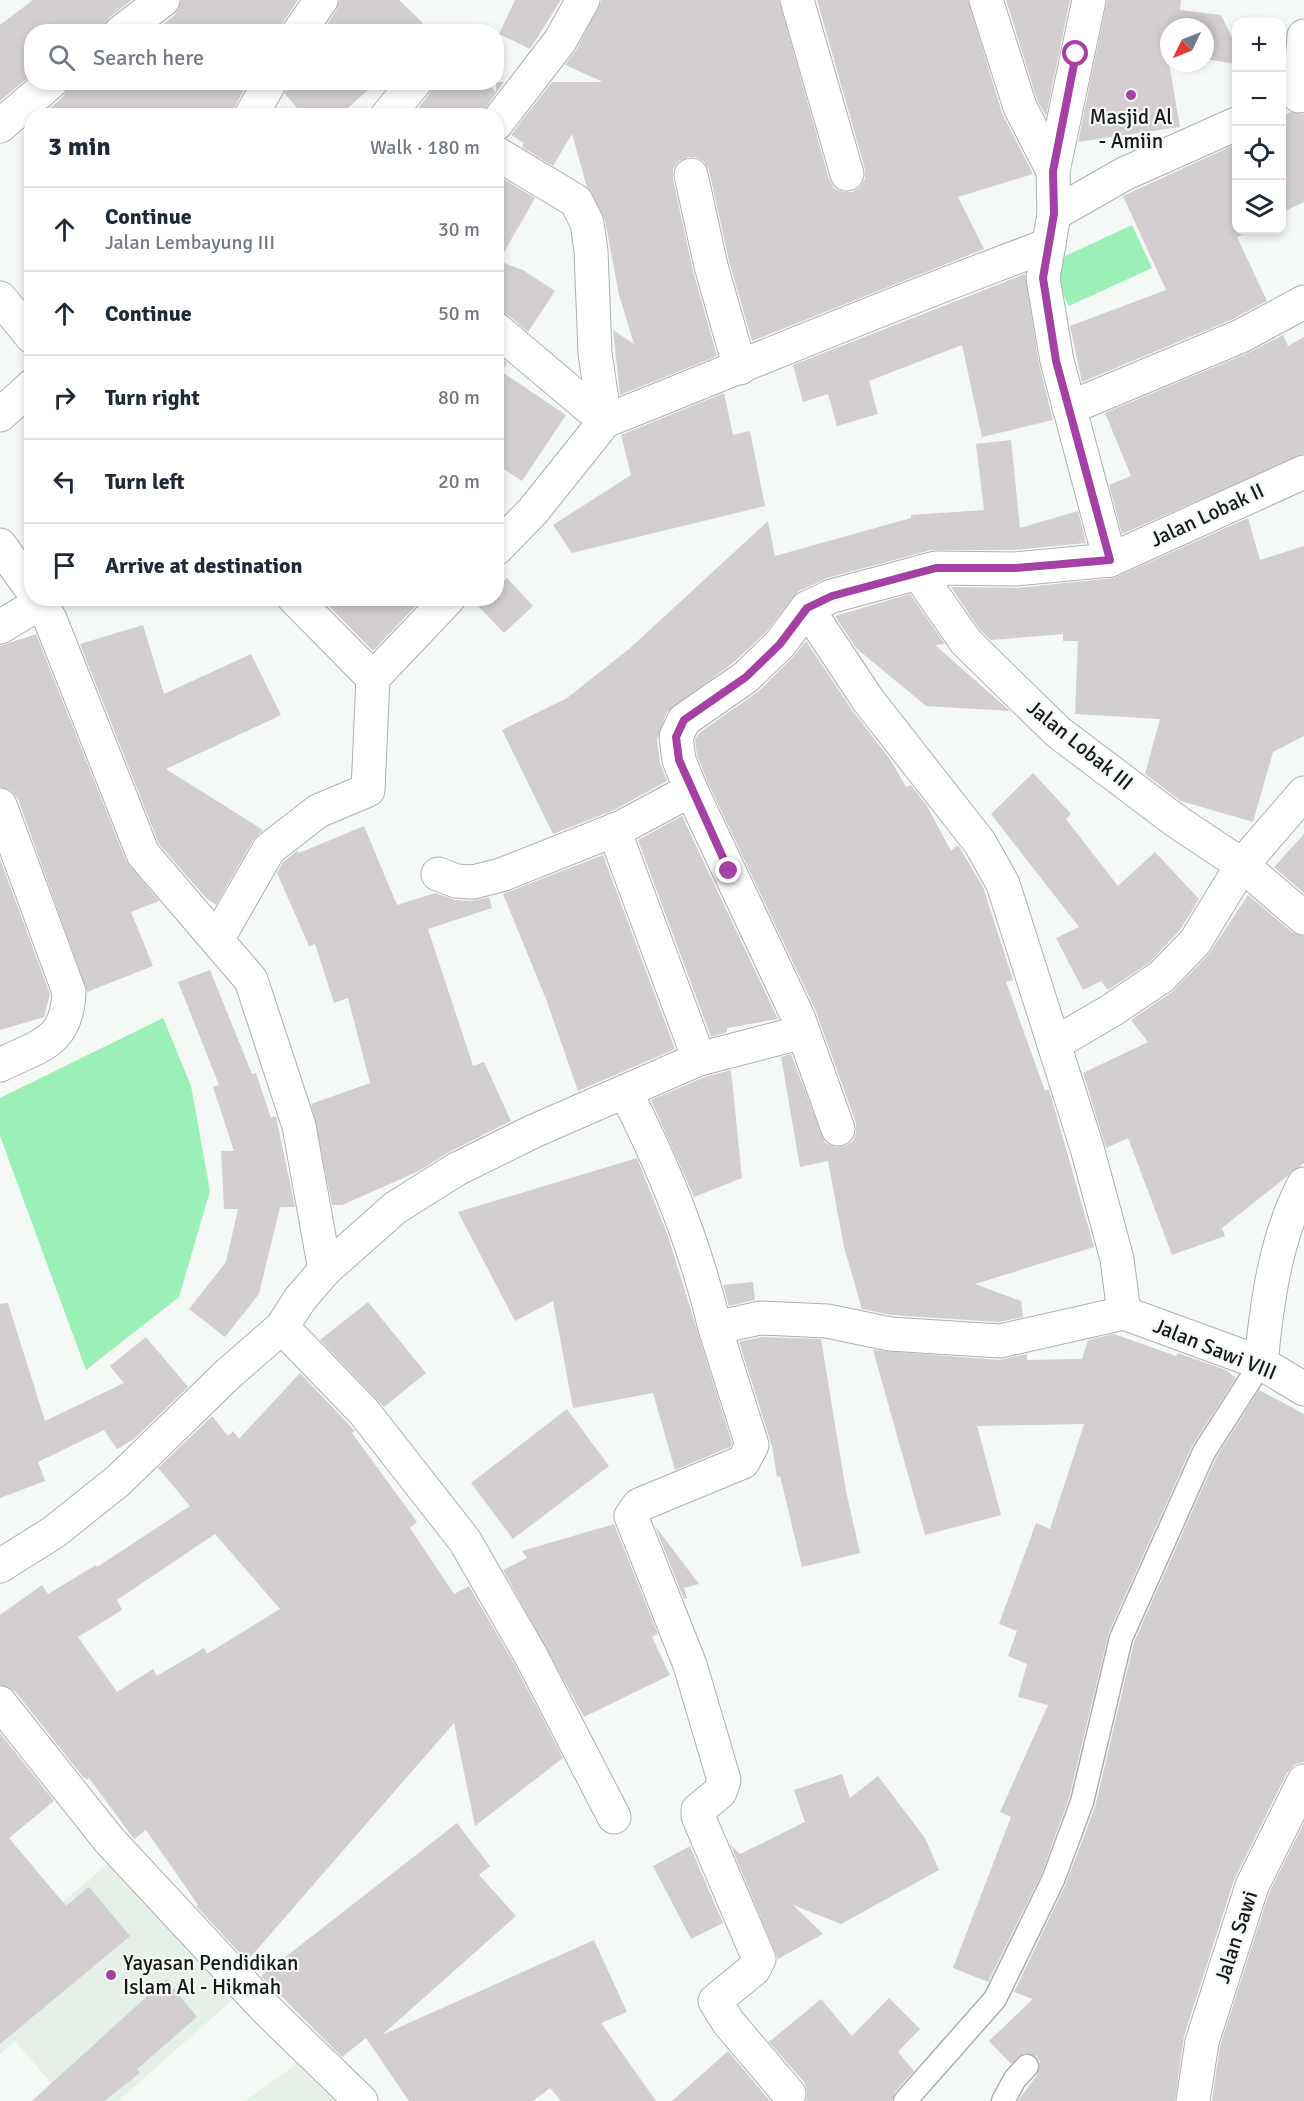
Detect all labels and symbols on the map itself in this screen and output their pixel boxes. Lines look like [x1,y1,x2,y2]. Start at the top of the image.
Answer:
north arrow [1160,18,1214,72]
route start [1062,40,1088,66]
marker: Masjid Al - Amiin [1124,88,1138,102]
place label: Masjid Al - Amiin [1090,104,1172,154]
street label: Jalan Lobak II [1146,477,1268,553]
street label: Jalan Lobak III [1022,694,1138,796]
route end [715,857,741,883]
street label: Jalan Sawi VIII [1149,1312,1281,1386]
street label: Jalan Sawi [1209,1888,1263,1986]
place label: Yayasan Pendidikan Islam Al - Hikmah [123,1950,299,2000]
marker: Yayasan Pendidikan Islam Al - Hikmah [104,1968,118,1982]

